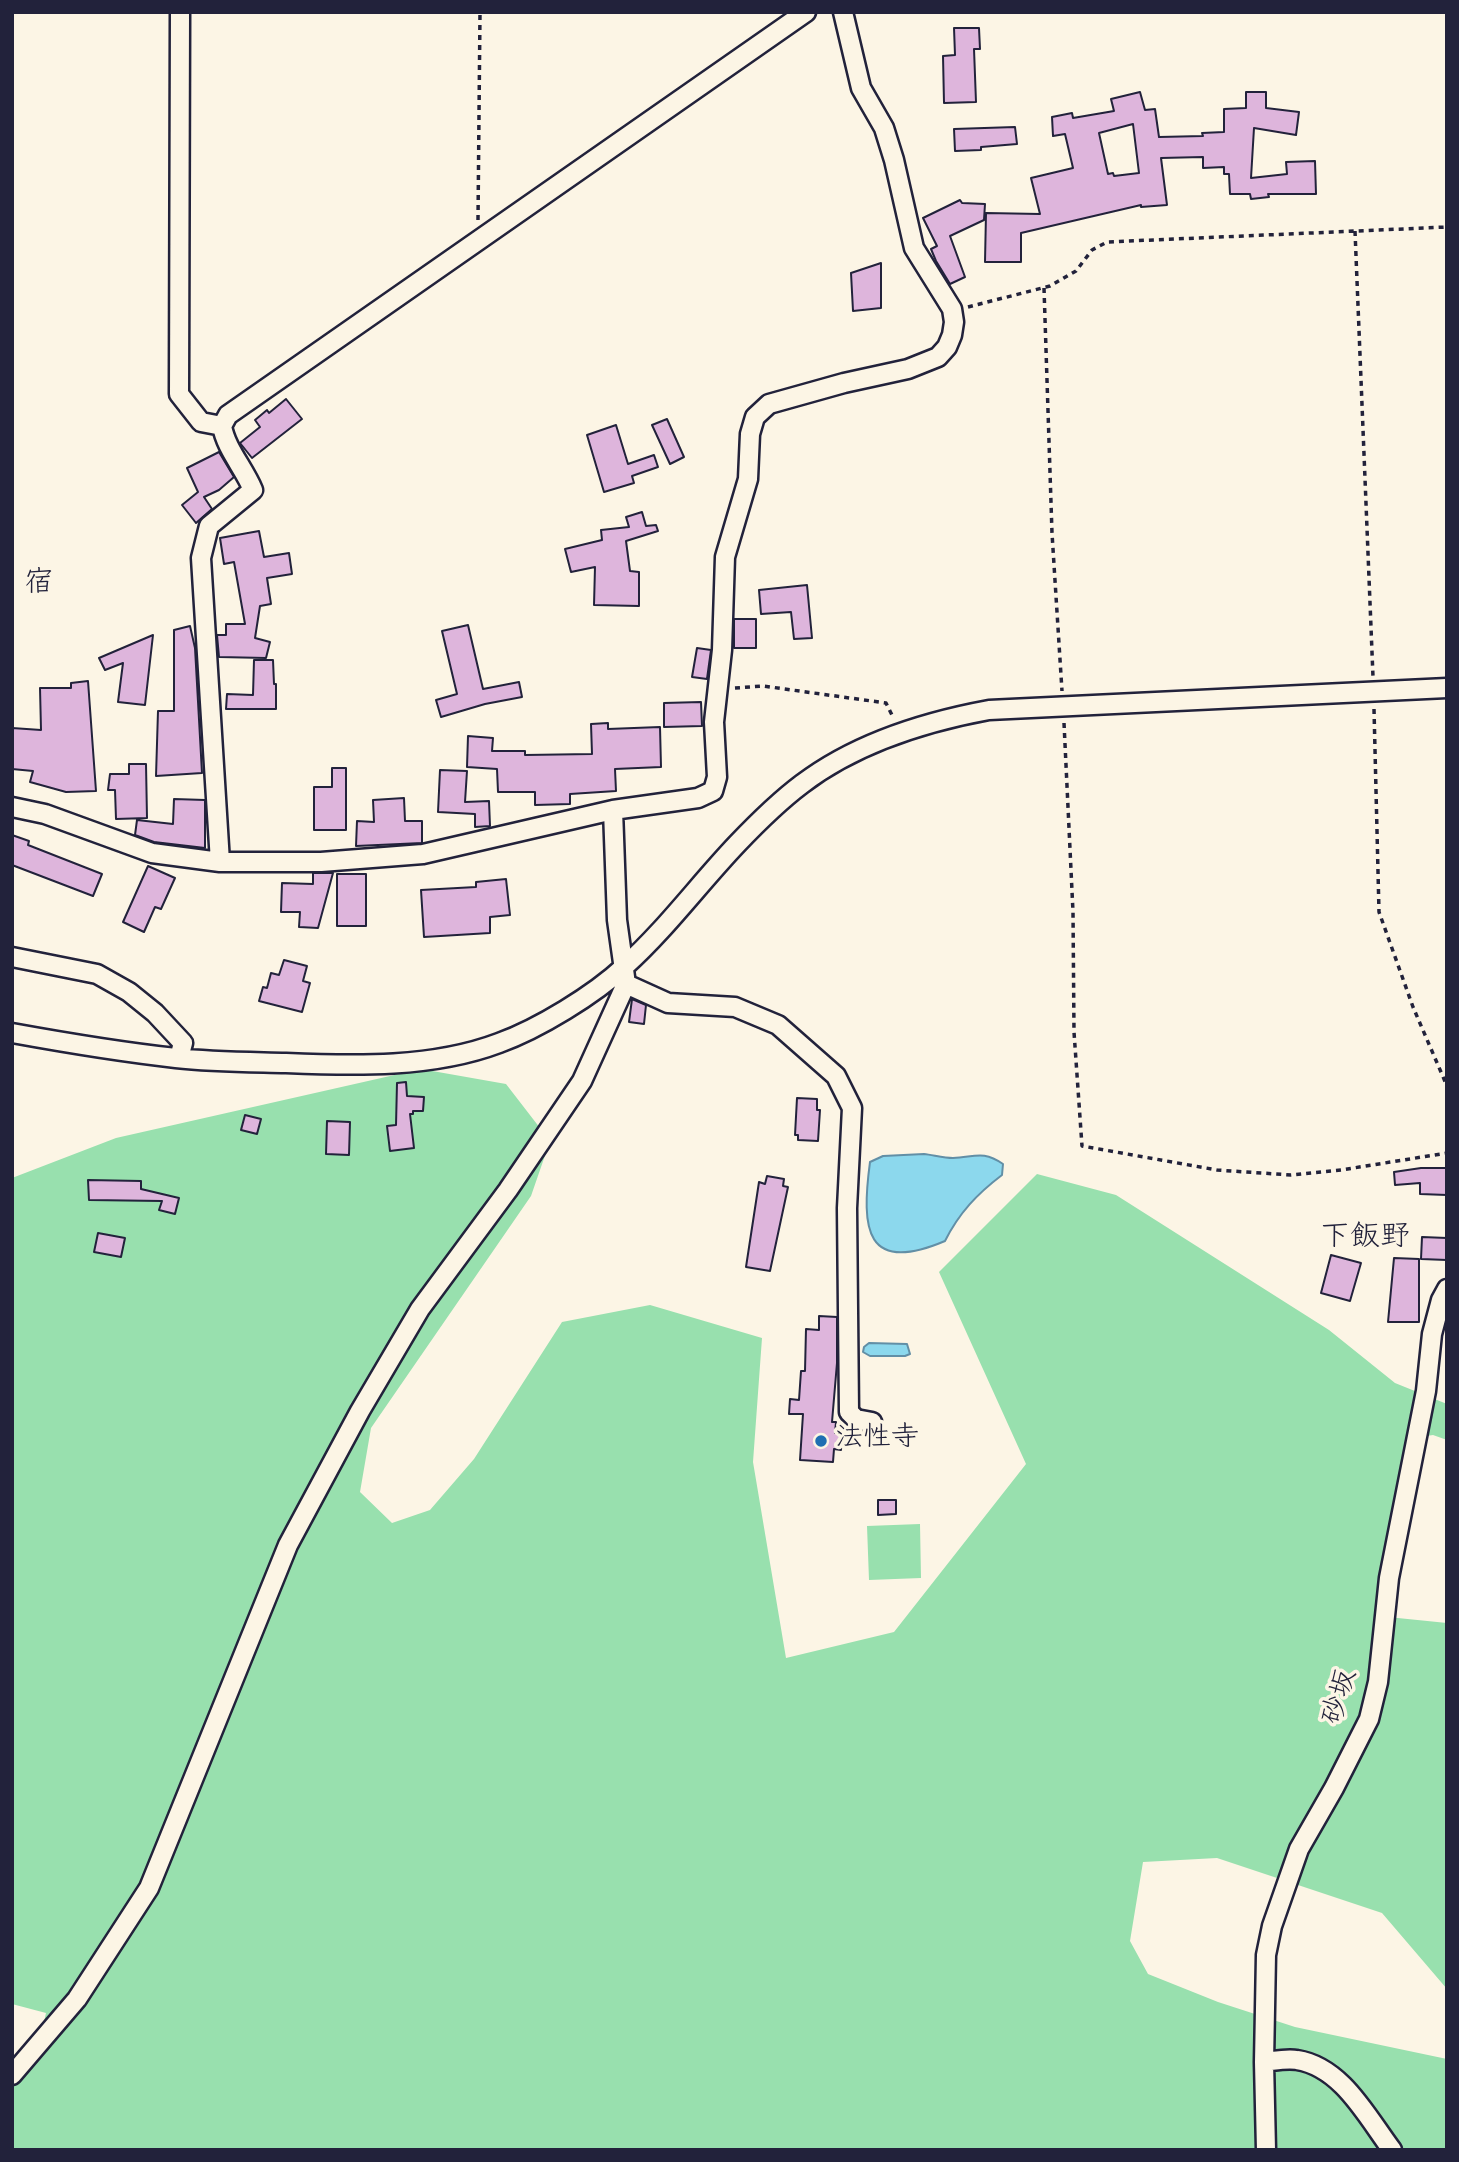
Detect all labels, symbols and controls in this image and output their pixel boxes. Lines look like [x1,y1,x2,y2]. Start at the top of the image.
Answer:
district label: 宿 [24,569,54,605]
district label: 下飯野 [1320,1223,1410,1259]
place label: 法性寺 [835,1424,919,1458]
marker: 法性寺 [813,1433,829,1449]
street label: 砂坂 [1319,1666,1367,1730]

